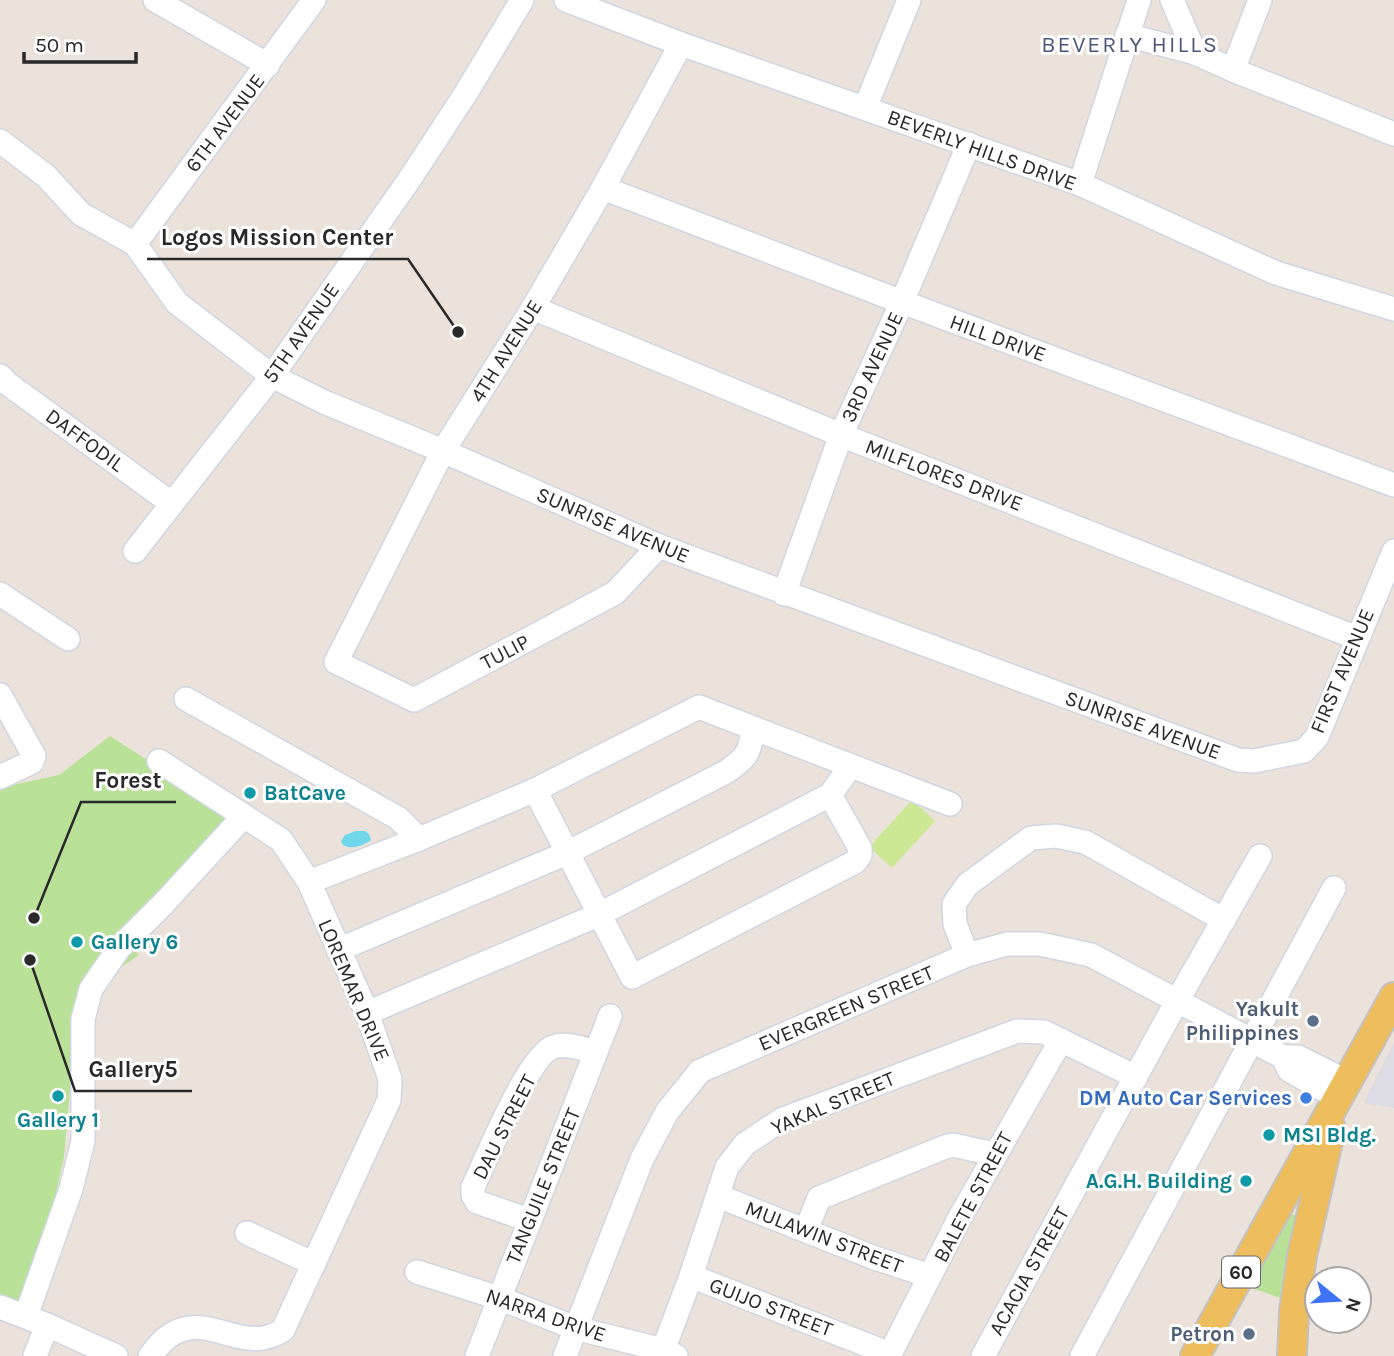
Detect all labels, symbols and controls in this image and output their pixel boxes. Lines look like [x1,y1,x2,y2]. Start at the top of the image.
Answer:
scale bar [24,21,136,65]
district label: BEVERLY HILLS [1041,31,1219,58]
text: 50 m [35,33,84,57]
street label: 6TH AVENUE [180,69,270,177]
street label: BEVERLY HILLS DRIVE [884,105,1080,195]
callout: Logos Mission Center [147,215,408,259]
text: Logos Mission Center [161,224,393,251]
street label: 5TH AVENUE [258,278,344,388]
street label: 4TH AVENUE [465,295,547,407]
street label: 3RD AVENUE [836,308,908,426]
street label: HILL DRIVE [947,309,1049,367]
street label: DAFFODIL [41,404,129,477]
street label: MILFLORES DRIVE [862,434,1026,516]
street label: SUNRISE AVENUE [533,482,693,568]
street label: FIRST AVENUE [1305,605,1379,737]
street label: TULIP [477,629,533,675]
street label: SUNRISE AVENUE [1062,686,1224,764]
callout: Forest [81,758,176,802]
text: Forest [94,767,162,794]
place label: BatCave [264,781,346,805]
marker: BatCave [242,785,258,801]
street label: LOREMAR DRIVE [313,915,395,1065]
place label: Gallery 6 [91,930,178,954]
marker: Gallery 6 [69,934,85,950]
street label: EVERGREEN STREET [755,960,938,1056]
place label: Yakult Philippines [1186,997,1299,1045]
marker: Yakult Philippines [1305,1013,1321,1029]
callout: Gallery5 [75,1047,192,1091]
text: Gallery5 [88,1056,178,1083]
street label: YAKAL STREET [768,1066,899,1140]
street label: DAU STREET [467,1070,541,1184]
place label: DM Auto Car Services [1079,1086,1292,1110]
marker: Gallery 1 [50,1088,66,1104]
marker: DM Auto Car Services [1298,1090,1314,1106]
street label: TANGUILE STREET [501,1104,585,1267]
place label: Gallery 1 [17,1108,99,1132]
place label: MSI Bldg. [1283,1123,1376,1147]
street label: BALETE STREET [929,1127,1018,1266]
marker: MSI Bldg. [1261,1127,1277,1143]
place label: A.G.H. Building [1086,1169,1232,1193]
marker: A.G.H. Building [1238,1173,1254,1189]
street label: MULAWIN STREET [742,1196,907,1278]
street label: ACACIA STREET [984,1202,1074,1339]
road number: 60 [1222,1256,1260,1288]
north arrow [1303,1265,1373,1335]
street label: GUIJO STREET [706,1272,837,1342]
street label: NARRA DRIVE [483,1283,609,1347]
text: N [1341,1295,1366,1315]
place label: Petron [1170,1322,1235,1346]
marker: Petron [1241,1326,1257,1342]

